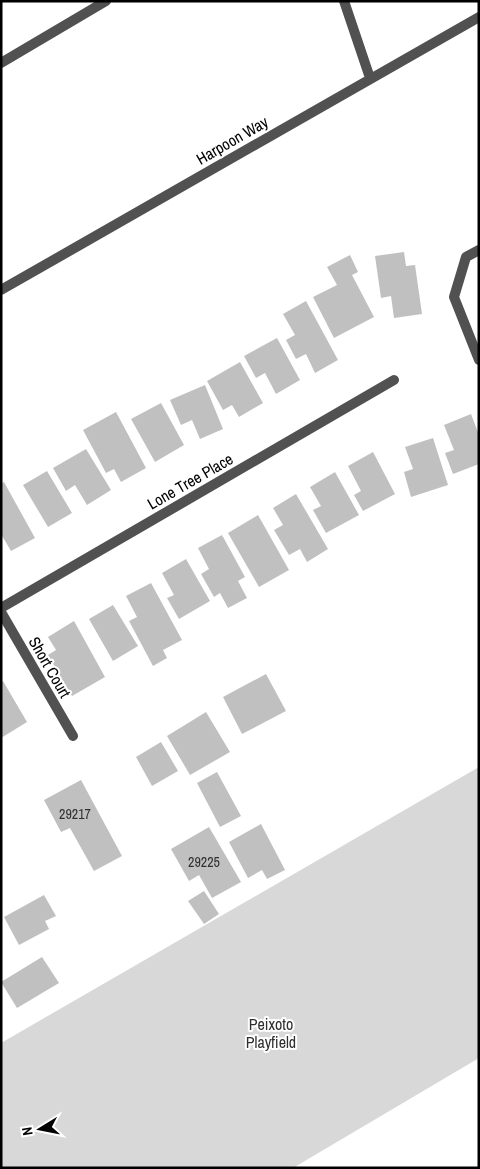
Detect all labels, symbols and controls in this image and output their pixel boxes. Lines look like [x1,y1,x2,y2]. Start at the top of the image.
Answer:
street label: Harpoon Way [192,110,272,169]
street label: Lone Tree Place [143,448,237,514]
street label: Short Court [24,632,76,702]
house number: 29217 [59,805,91,823]
house number: 29225 [188,853,220,871]
park label: Peixoto Playfield [246,1013,296,1053]
north arrow [15,1104,65,1154]
text: N [18,1126,37,1137]

